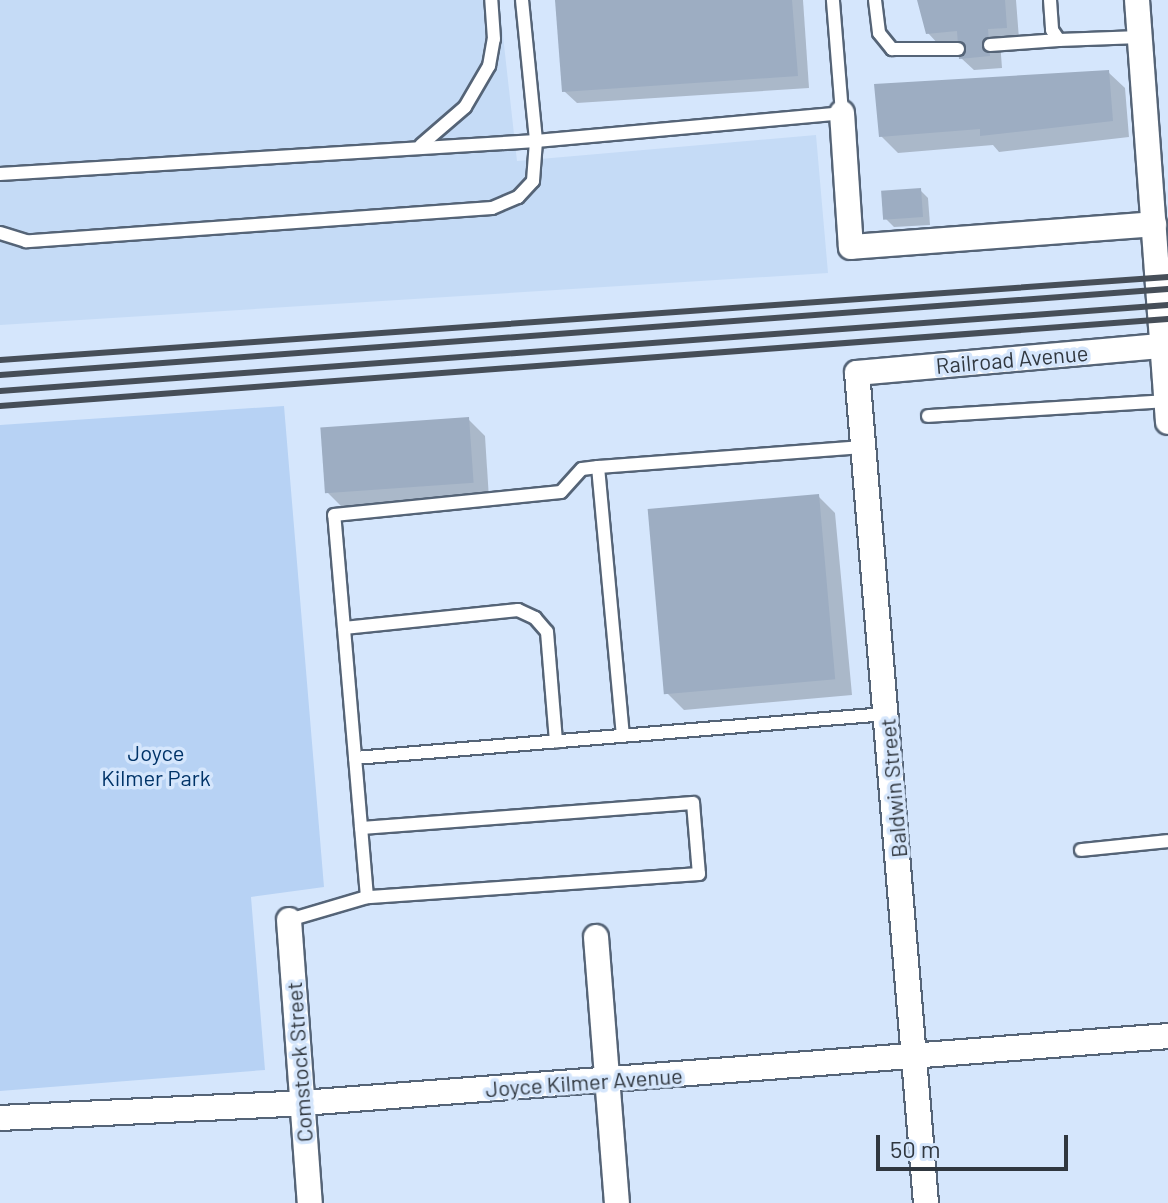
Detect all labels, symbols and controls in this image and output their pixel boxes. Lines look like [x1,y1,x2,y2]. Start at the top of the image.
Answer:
street label: Railroad Avenue [935,339,1089,379]
street label: Baldwin Street [874,717,912,859]
park label: Joyce Kilmer Park [101,739,211,790]
street label: Comstock Street [280,981,318,1143]
street label: Joyce Kilmer Avenue [484,1062,684,1102]
scale bar [880,1119,1072,1169]
text: 50 m [890,1134,941,1163]

